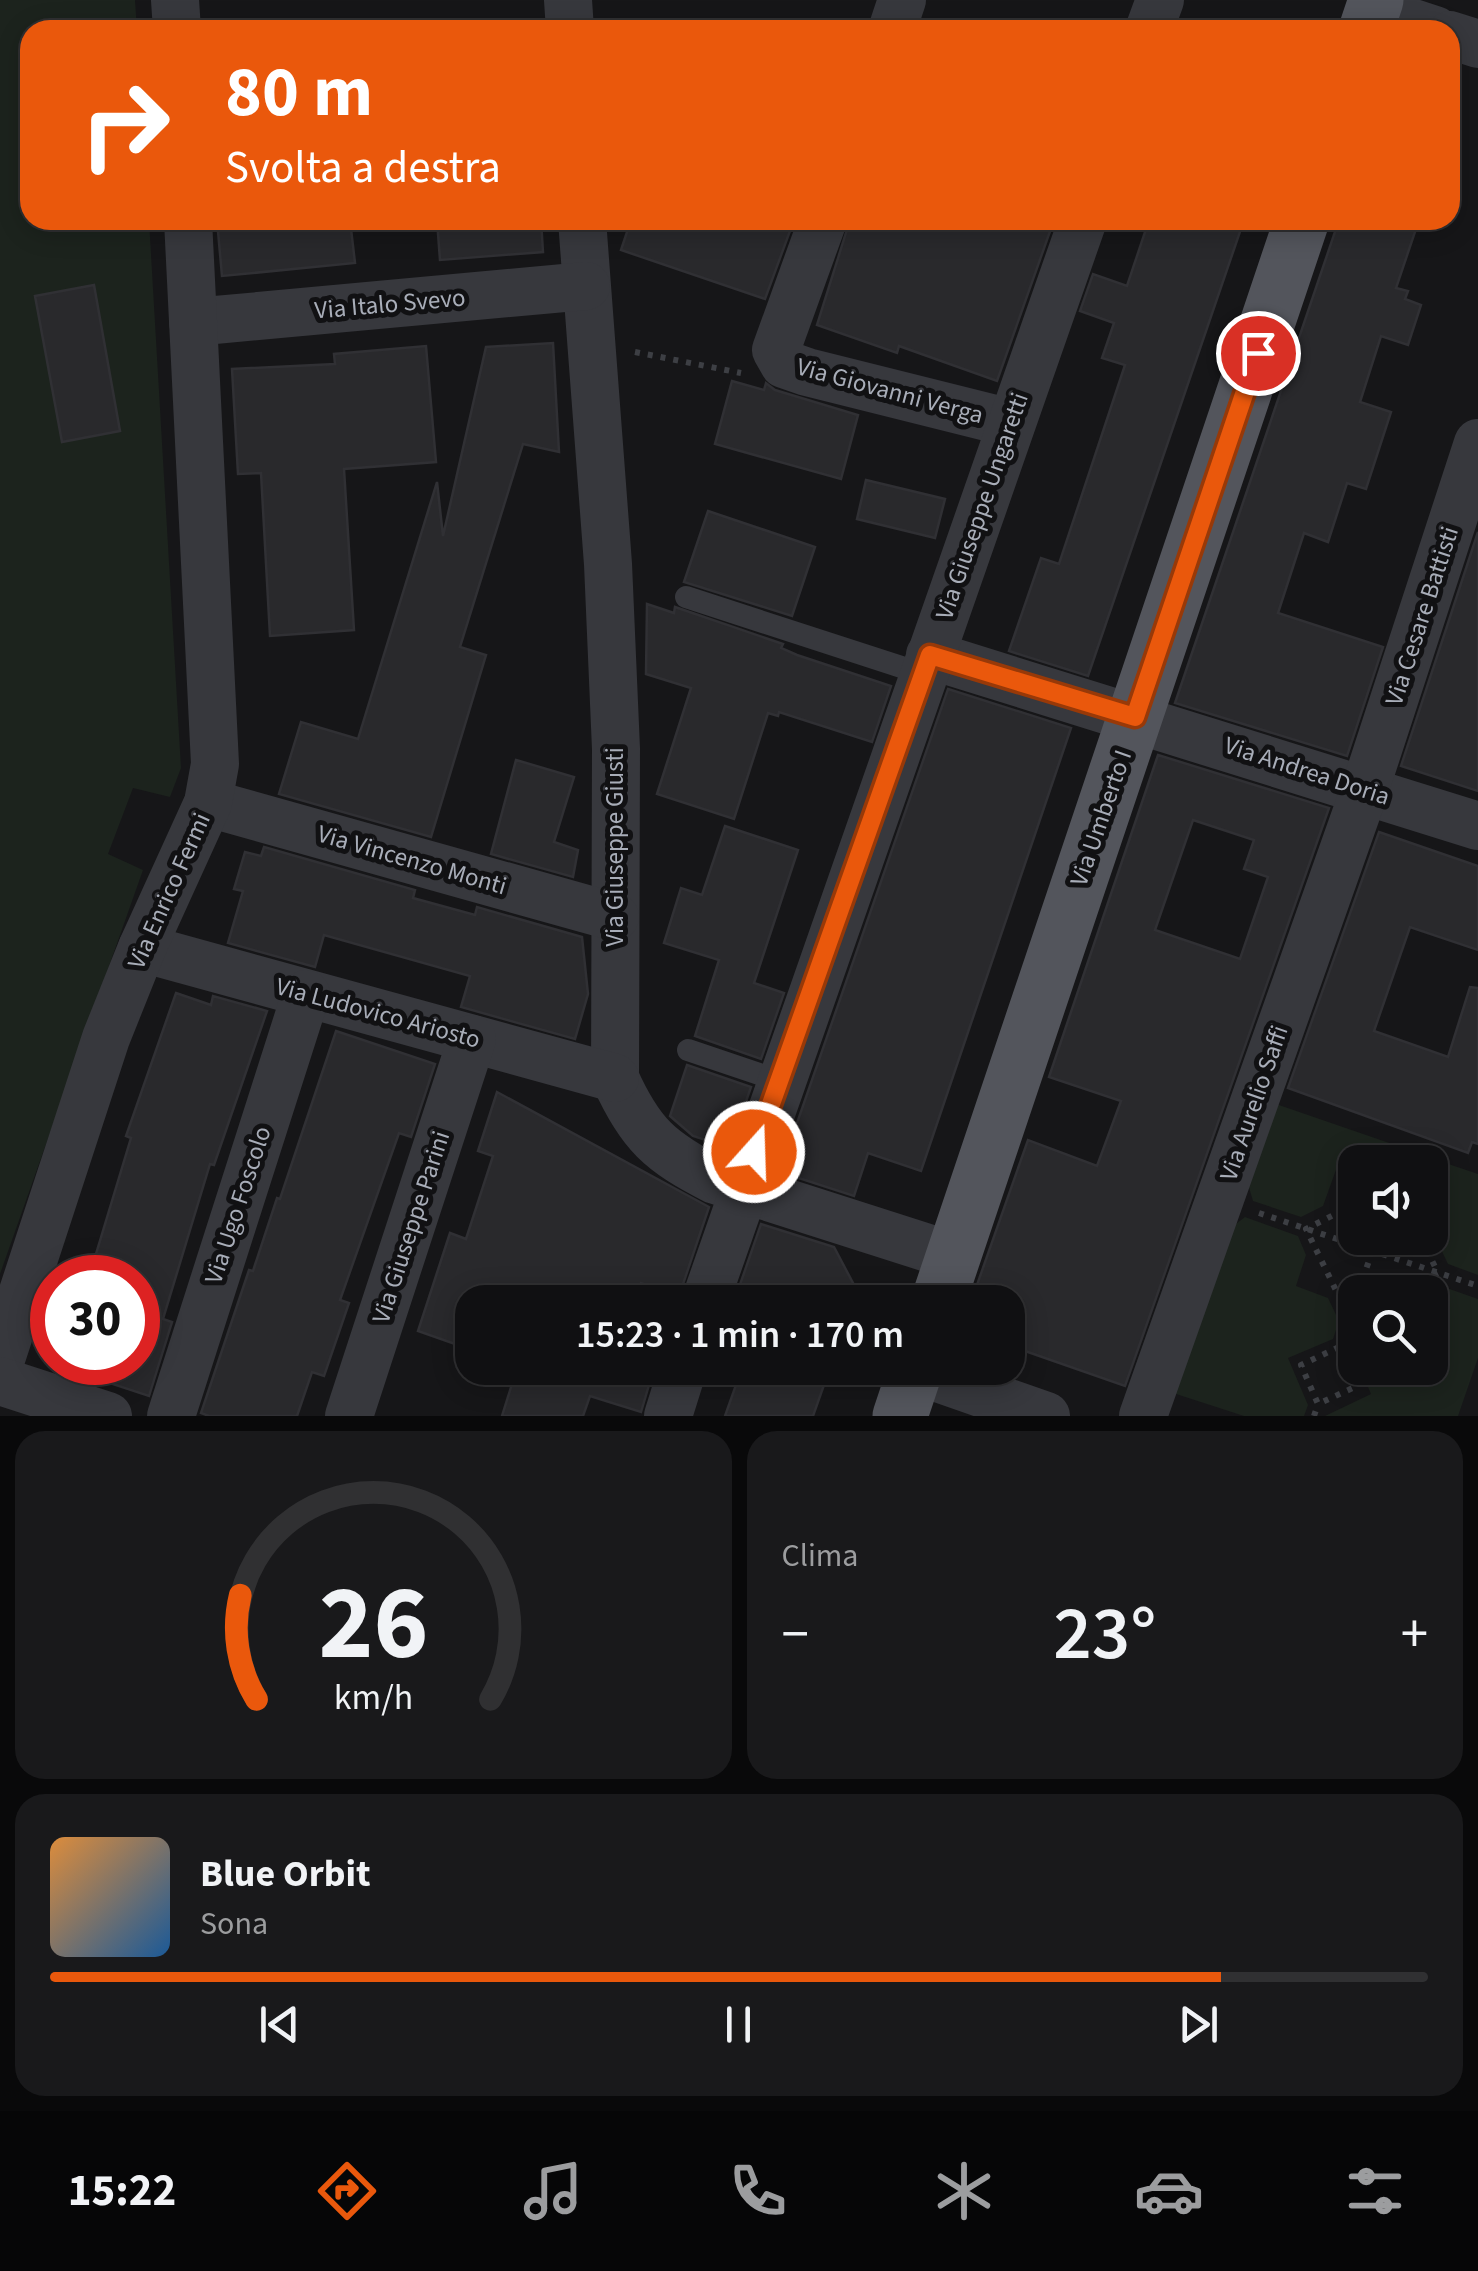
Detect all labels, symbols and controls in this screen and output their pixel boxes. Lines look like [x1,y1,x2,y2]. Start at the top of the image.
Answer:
text: 80 m [225,43,373,143]
icon: right [60,60,190,190]
text: Svolta a destra [225,136,501,200]
street label: Via Italo Svevo [313,279,467,329]
pin [1216,311,1301,396]
icon: arrive [1231,326,1286,381]
street label: Via Giovanni Verga [793,349,987,433]
street label: Via Giuseppe Ungaretti [926,388,1038,624]
street label: Via Cesare Battisti [1376,522,1468,710]
street label: Via Andrea Doria [1220,727,1394,815]
street label: Via Umberto I [1061,745,1141,891]
street label: Via Giuseppe Giusti [597,747,633,947]
street label: Via Enrico Fermi [118,807,220,975]
street label: Via Vincenzo Monti [313,816,511,904]
street label: Via Ludovico Ariosto [272,968,484,1058]
street label: Via Aurelio Saffi [1211,1021,1297,1185]
position arrow [702,1100,806,1204]
street label: Via Ugo Foscolo [196,1122,280,1288]
street label: Via Giuseppe Parini [363,1126,459,1328]
map controls [1338,1145,1448,1385]
button: sound [1338,1145,1448,1255]
speed limit sign: 30 [30,1255,160,1385]
button: search [1338,1275,1448,1385]
text: 15:23 · 1 min · 170 m [576,1308,904,1362]
text: Clima [782,1533,858,1579]
text: 26 [318,1551,428,1699]
text: 23° [1053,1581,1156,1688]
text: − [782,1596,809,1674]
text: + [1401,1596,1428,1674]
text: km/h [334,1672,413,1723]
text: Blue Orbit [200,1847,371,1901]
text: Sona [200,1901,268,1947]
icon: previous [252,1997,307,2052]
icon: pause [711,1997,766,2052]
icon: next [1171,1997,1226,2052]
icon: directions [312,2156,382,2226]
icon: music [518,2156,588,2226]
icon: phone [723,2156,793,2226]
icon: climate [929,2156,999,2226]
icon: car [1134,2156,1204,2226]
icon: filters [1340,2156,1410,2226]
text: 15:22 [68,2159,176,2223]

